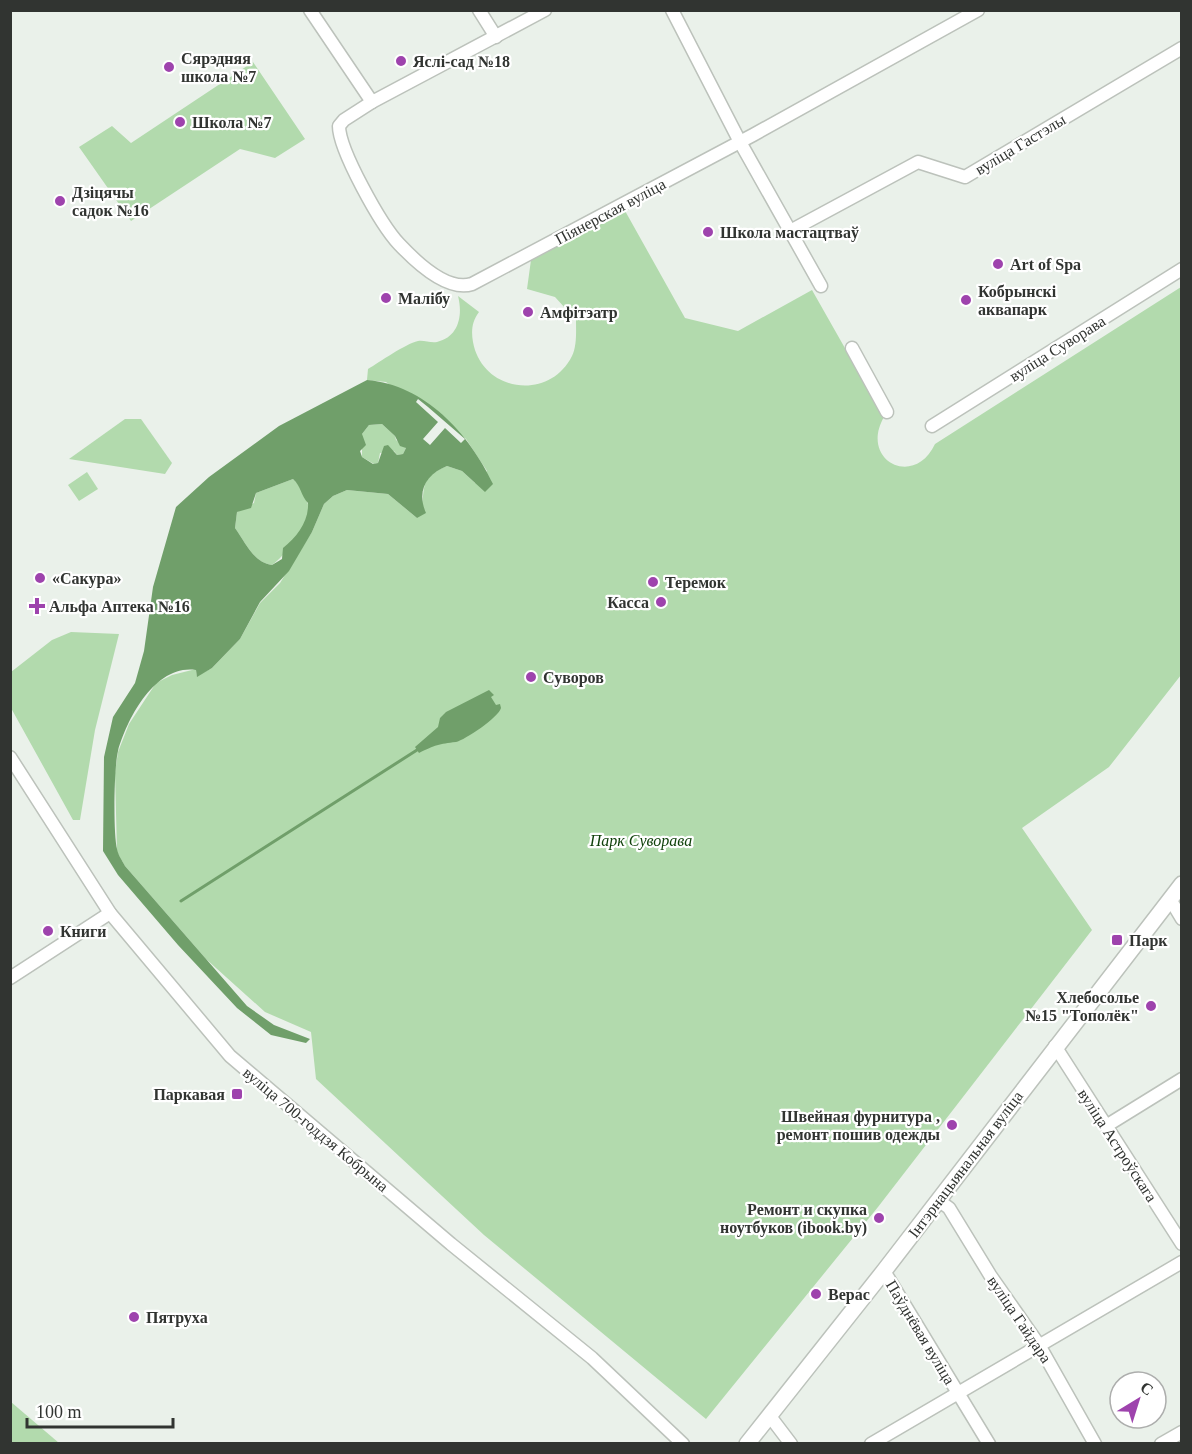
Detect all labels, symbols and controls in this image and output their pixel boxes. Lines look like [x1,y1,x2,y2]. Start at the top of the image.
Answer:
place label: Сярэдняя школа №7 [181,50,256,85]
place label: Яслі-сад №18 [413,53,510,70]
marker: Яслі-сад №18 [394,54,408,68]
marker: Сярэдняя школа №7 [162,60,176,74]
street label: вуліца Гастэлы [972,111,1069,179]
place label: Школа №7 [192,114,271,131]
marker: Школа №7 [173,115,187,129]
street label: Піянерская вуліца [552,175,669,249]
place label: Дзіцячы садок №16 [72,184,149,219]
marker: Дзіцячы садок №16 [53,194,67,208]
place label: Школа мастацтваў [720,224,859,242]
marker: Школа мастацтваў [701,225,715,239]
place label: Art of Spa [1010,256,1081,274]
marker: Art of Spa [991,257,1005,271]
place label: Кобрынскі аквапарк [978,283,1057,319]
place label: Малібу [398,290,450,308]
marker: Малібу [379,291,393,305]
marker: Кобрынскі аквапарк [959,293,973,307]
place label: Амфітэатр [540,304,618,322]
marker: Амфітэатр [521,305,535,319]
street label: вуліца Суворава [1006,312,1109,386]
place label: «Сакура» [52,570,121,588]
marker: «Сакура» [33,571,47,585]
place label: Теремок [665,574,727,592]
marker: Теремок [646,575,660,589]
place label: Касса [607,594,649,611]
marker: Касса [654,595,668,609]
place label: Альфа Аптека №16 [49,598,190,616]
marker: Альфа Аптека №16 [30,599,44,613]
place label: Суворов [543,669,604,687]
marker: Суворов [524,670,538,684]
park label: Парк Суворава [589,832,692,850]
place label: Книги [60,923,107,940]
marker: Книги [41,924,55,938]
place label: Парк [1129,932,1168,950]
marker: Парк [1110,933,1124,947]
place label: Хлебосолье №15 "Тополёк" [1025,989,1139,1024]
marker: Хлебосолье №15 "Тополёк" [1144,999,1158,1013]
street label: вуліца 700-годдзя Кобрына [239,1064,392,1196]
place label: Паркавая [153,1086,225,1104]
street label: вуліца Астроўскага [1074,1086,1160,1205]
marker: Паркавая [230,1087,244,1101]
street label: Інтэрнацыянальная вуліца [905,1088,1027,1241]
place label: Швейная фурнитура , ремонт пошив одежды [777,1108,941,1144]
marker: Швейная фурнитура , ремонт пошив одежды [945,1118,959,1132]
place label: Ремонт и скупка ноутбуков (ibook.by) [720,1201,867,1237]
marker: Ремонт и скупка ноутбуков (ibook.by) [872,1211,886,1225]
street label: вуліца Гайдара [983,1273,1055,1367]
street label: Паўднёвая вуліца [882,1277,958,1388]
place label: Верас [828,1286,870,1304]
marker: Верас [809,1287,823,1301]
place label: Пятруха [146,1309,208,1327]
marker: Пятруха [127,1310,141,1324]
north arrow [1108,1370,1168,1430]
text: С [1137,1378,1157,1399]
scale bar [27,1391,172,1429]
text: 100 m [36,1402,82,1422]

